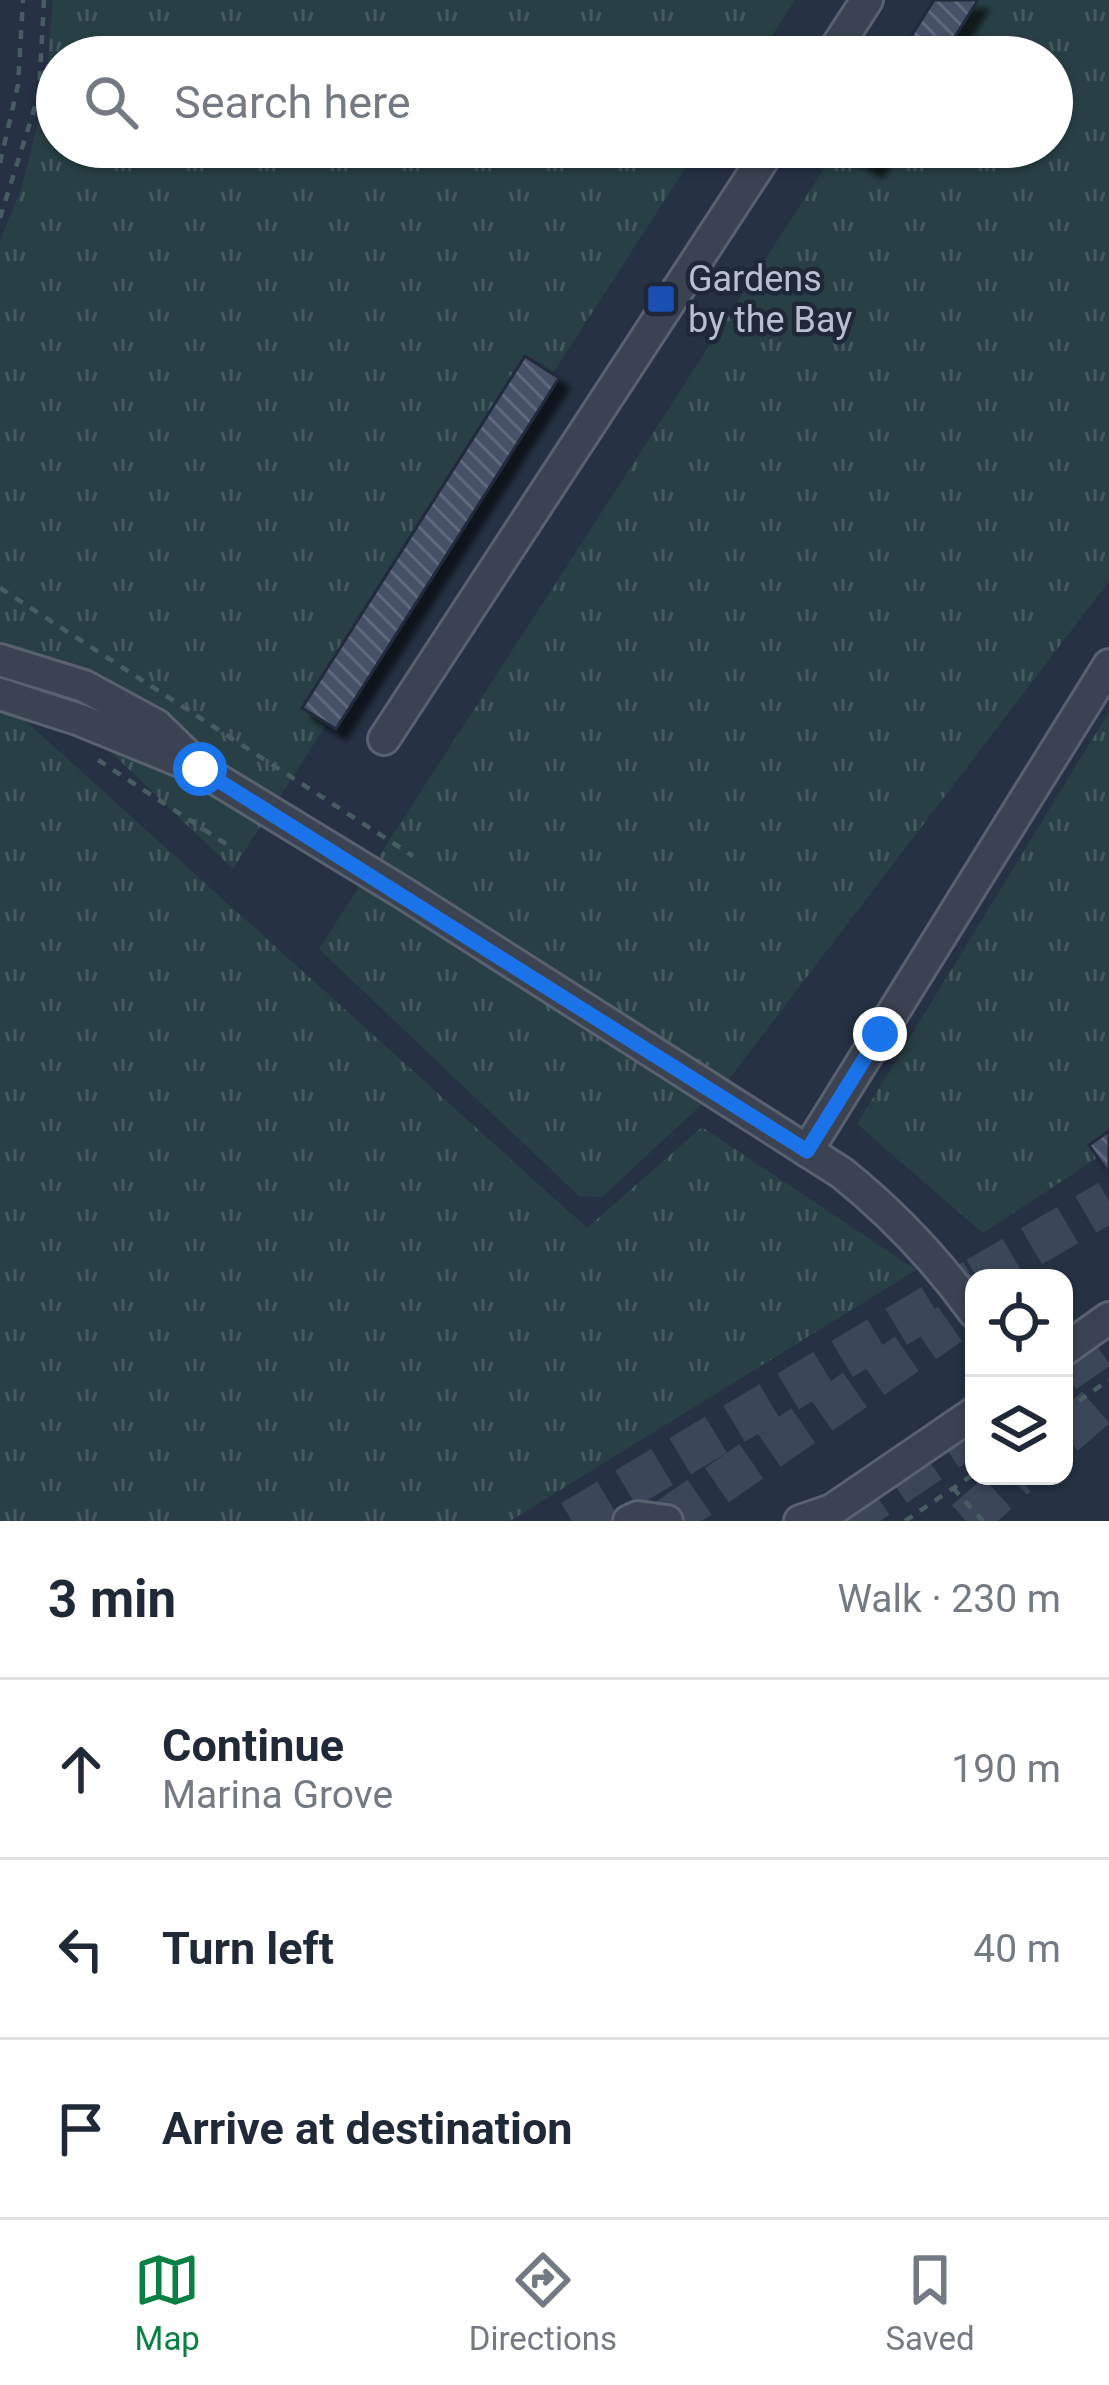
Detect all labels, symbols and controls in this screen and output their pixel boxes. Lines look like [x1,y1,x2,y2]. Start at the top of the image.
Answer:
search box [36,36,1073,168]
icon: search [78,69,144,135]
text: Search here [174,76,411,129]
place label: Gardens by the Bay [688,258,852,341]
marker: Gardens by the Bay [645,283,677,315]
route start [173,742,227,796]
route end [853,1007,907,1061]
map controls [965,1269,1073,1485]
button: locate [965,1269,1073,1377]
button: layers [965,1377,1073,1485]
text: 3 min [48,1570,176,1629]
text: Walk · 230 m [837,1576,1061,1622]
text: Continue [162,1719,344,1772]
icon: ahead [48,1736,114,1802]
text: 190 m [951,1746,1061,1792]
text: Marina Grove [162,1772,393,1818]
icon: left [48,1916,114,1982]
text: Turn left [162,1922,334,1975]
text: 40 m [973,1926,1061,1972]
icon: arrive [48,2096,114,2162]
text: Arrive at destination [162,2102,573,2155]
tab: Map [134,2247,200,2358]
tab: Directions [469,2247,617,2358]
tab: Saved [886,2247,975,2358]

